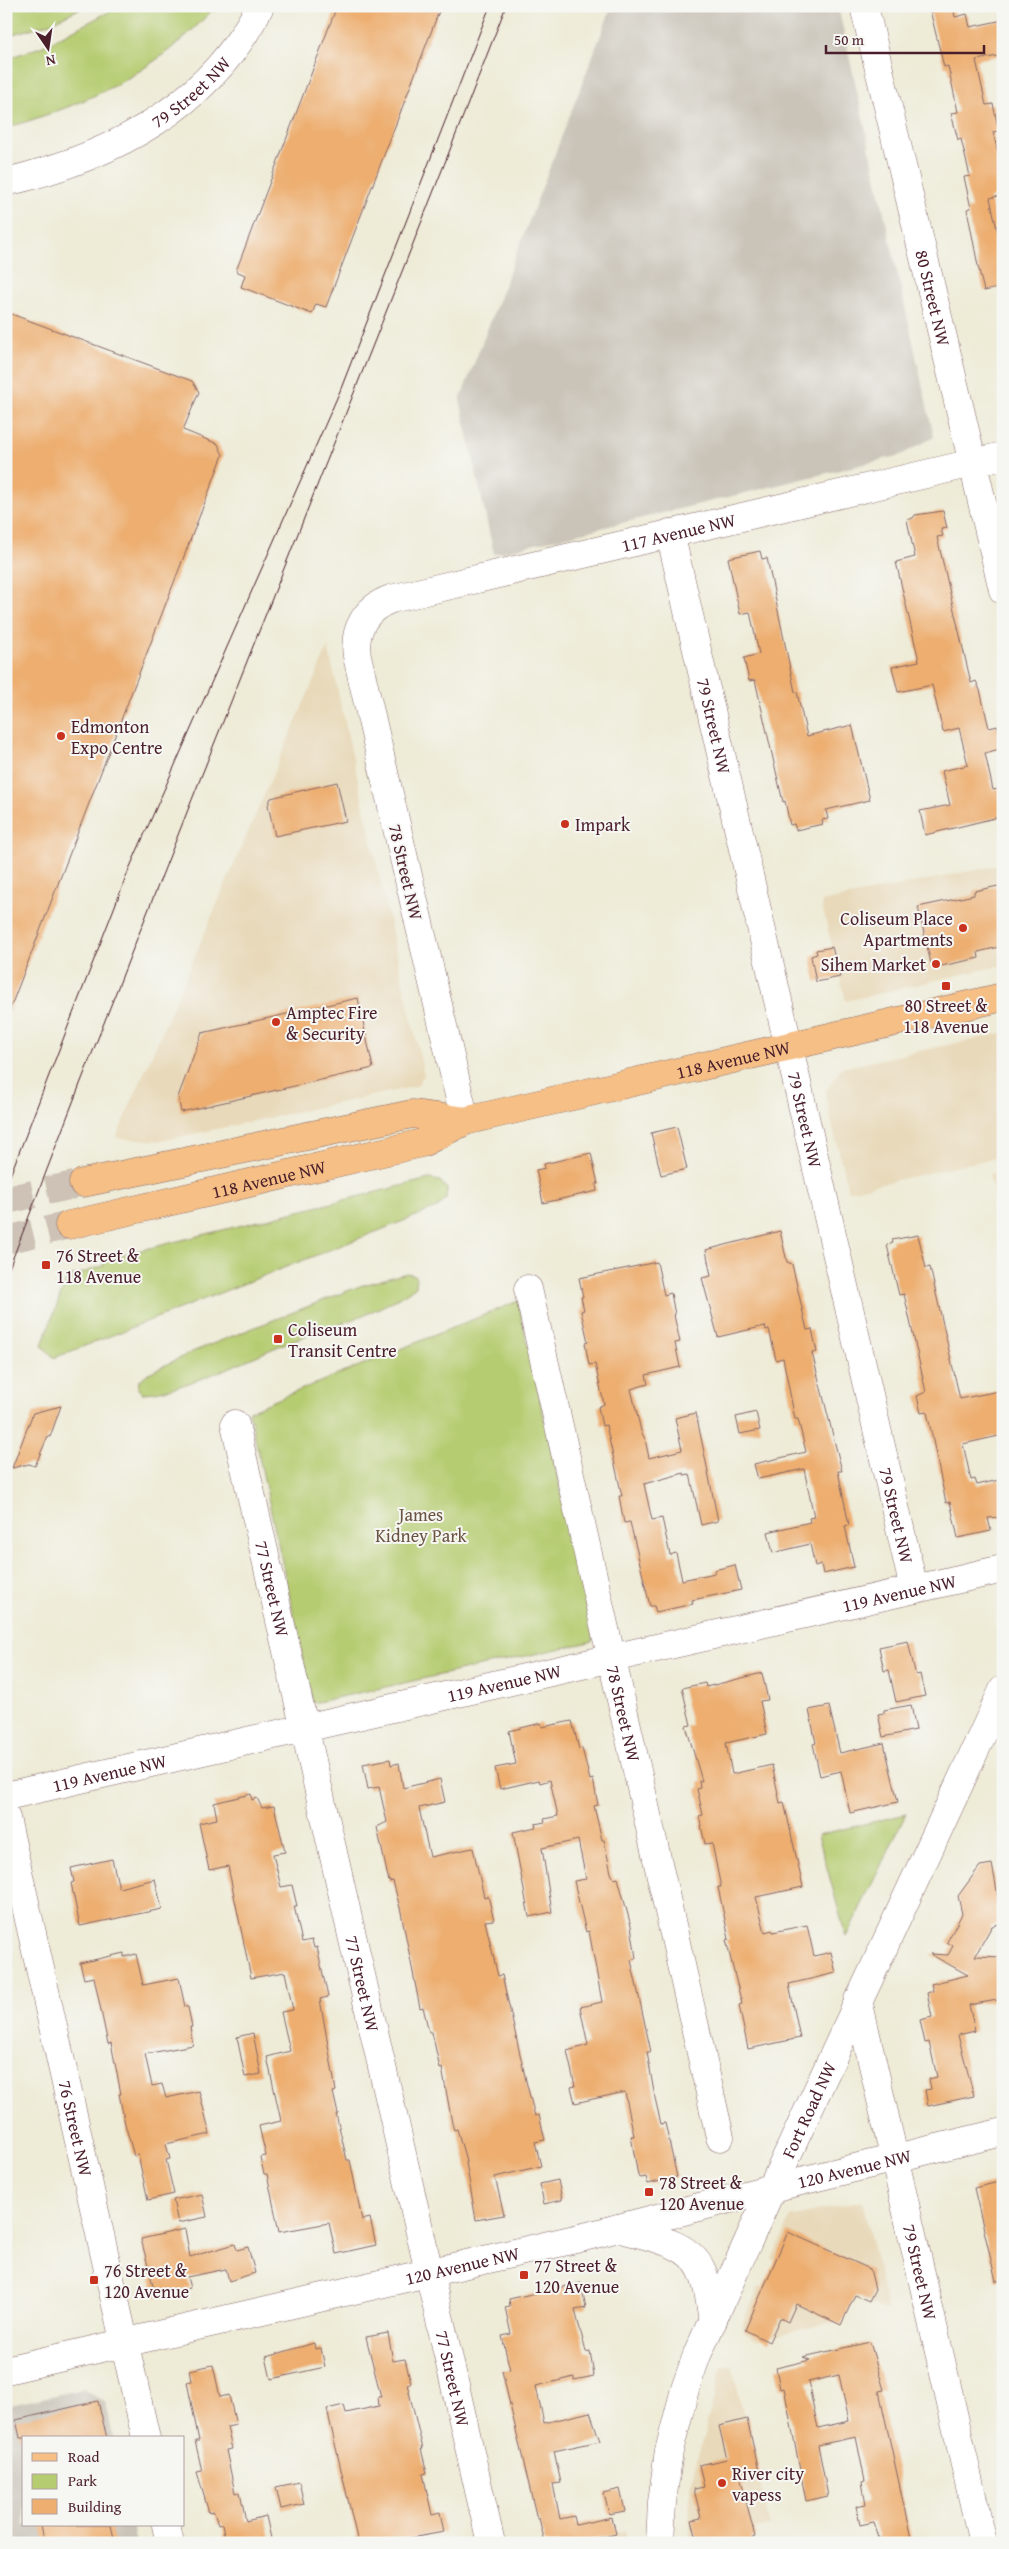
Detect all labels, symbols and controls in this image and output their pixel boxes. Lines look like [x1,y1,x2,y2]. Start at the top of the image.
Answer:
north arrow [22,22,72,72]
scale bar [826,22,984,54]
text: 50 m [834,29,865,50]
street label: 79 Street NW [146,49,237,134]
text: N [43,50,58,72]
street label: 80 Street NW [909,247,958,349]
street label: 117 Avenue NW [619,505,739,558]
street label: 79 Street NW [690,675,739,777]
place label: Edmonton Expo Centre [71,713,162,761]
marker: Edmonton Expo Centre [55,730,67,742]
place label: Impark [575,811,631,838]
marker: Impark [559,818,571,830]
street label: 78 Street NW [382,821,430,923]
place label: Coliseum Place Apartments [840,905,953,953]
marker: Coliseum Place Apartments [957,922,969,934]
place label: Sihem Market [821,951,927,978]
marker: Sihem Market [930,958,942,970]
marker: 80 Street & 118 Avenue [940,980,952,992]
place label: 80 Street & 118 Avenue [903,992,989,1040]
place label: Amptec Fire & Security [286,999,378,1047]
marker: Amptec Fire & Security [270,1016,282,1028]
street label: 118 Avenue NW [674,1033,794,1085]
street label: 79 Street NW [781,1069,830,1171]
street label: 118 Avenue NW [209,1152,329,1205]
place label: 76 Street & 118 Avenue [56,1242,141,1290]
marker: 76 Street & 118 Avenue [40,1259,52,1271]
place label: Coliseum Transit Centre [288,1316,397,1364]
marker: Coliseum Transit Centre [272,1333,284,1345]
street label: 79 Street NW [873,1464,921,1567]
park label: James Kidney Park [375,1501,468,1549]
street label: 77 Street NW [249,1538,297,1640]
street label: 119 Avenue NW [839,1566,960,1619]
street label: 119 Avenue NW [445,1656,565,1709]
street label: 78 Street NW [600,1663,648,1765]
street label: 119 Avenue NW [50,1746,170,1799]
street label: 77 Street NW [339,1933,387,2035]
street label: Fort Road NW [774,2056,843,2162]
street label: 76 Street NW [52,2077,100,2180]
street label: 120 Avenue NW [794,2141,915,2195]
place label: 78 Street & 120 Avenue [659,2169,744,2217]
marker: 78 Street & 120 Avenue [643,2186,655,2198]
street label: 79 Street NW [896,2221,945,2323]
street label: 120 Avenue NW [402,2239,522,2291]
place label: 77 Street & 120 Avenue [534,2252,619,2300]
place label: 76 Street & 120 Avenue [104,2257,189,2305]
marker: 77 Street & 120 Avenue [518,2269,530,2281]
marker: 76 Street & 120 Avenue [88,2274,100,2286]
street label: 77 Street NW [429,2328,478,2430]
legend [22,2436,185,2526]
text: Road [68,2446,99,2467]
place label: River city vapess [732,2460,804,2508]
text: Park [68,2470,97,2491]
marker: River city vapess [716,2477,728,2489]
text: Building [68,2496,122,2517]

